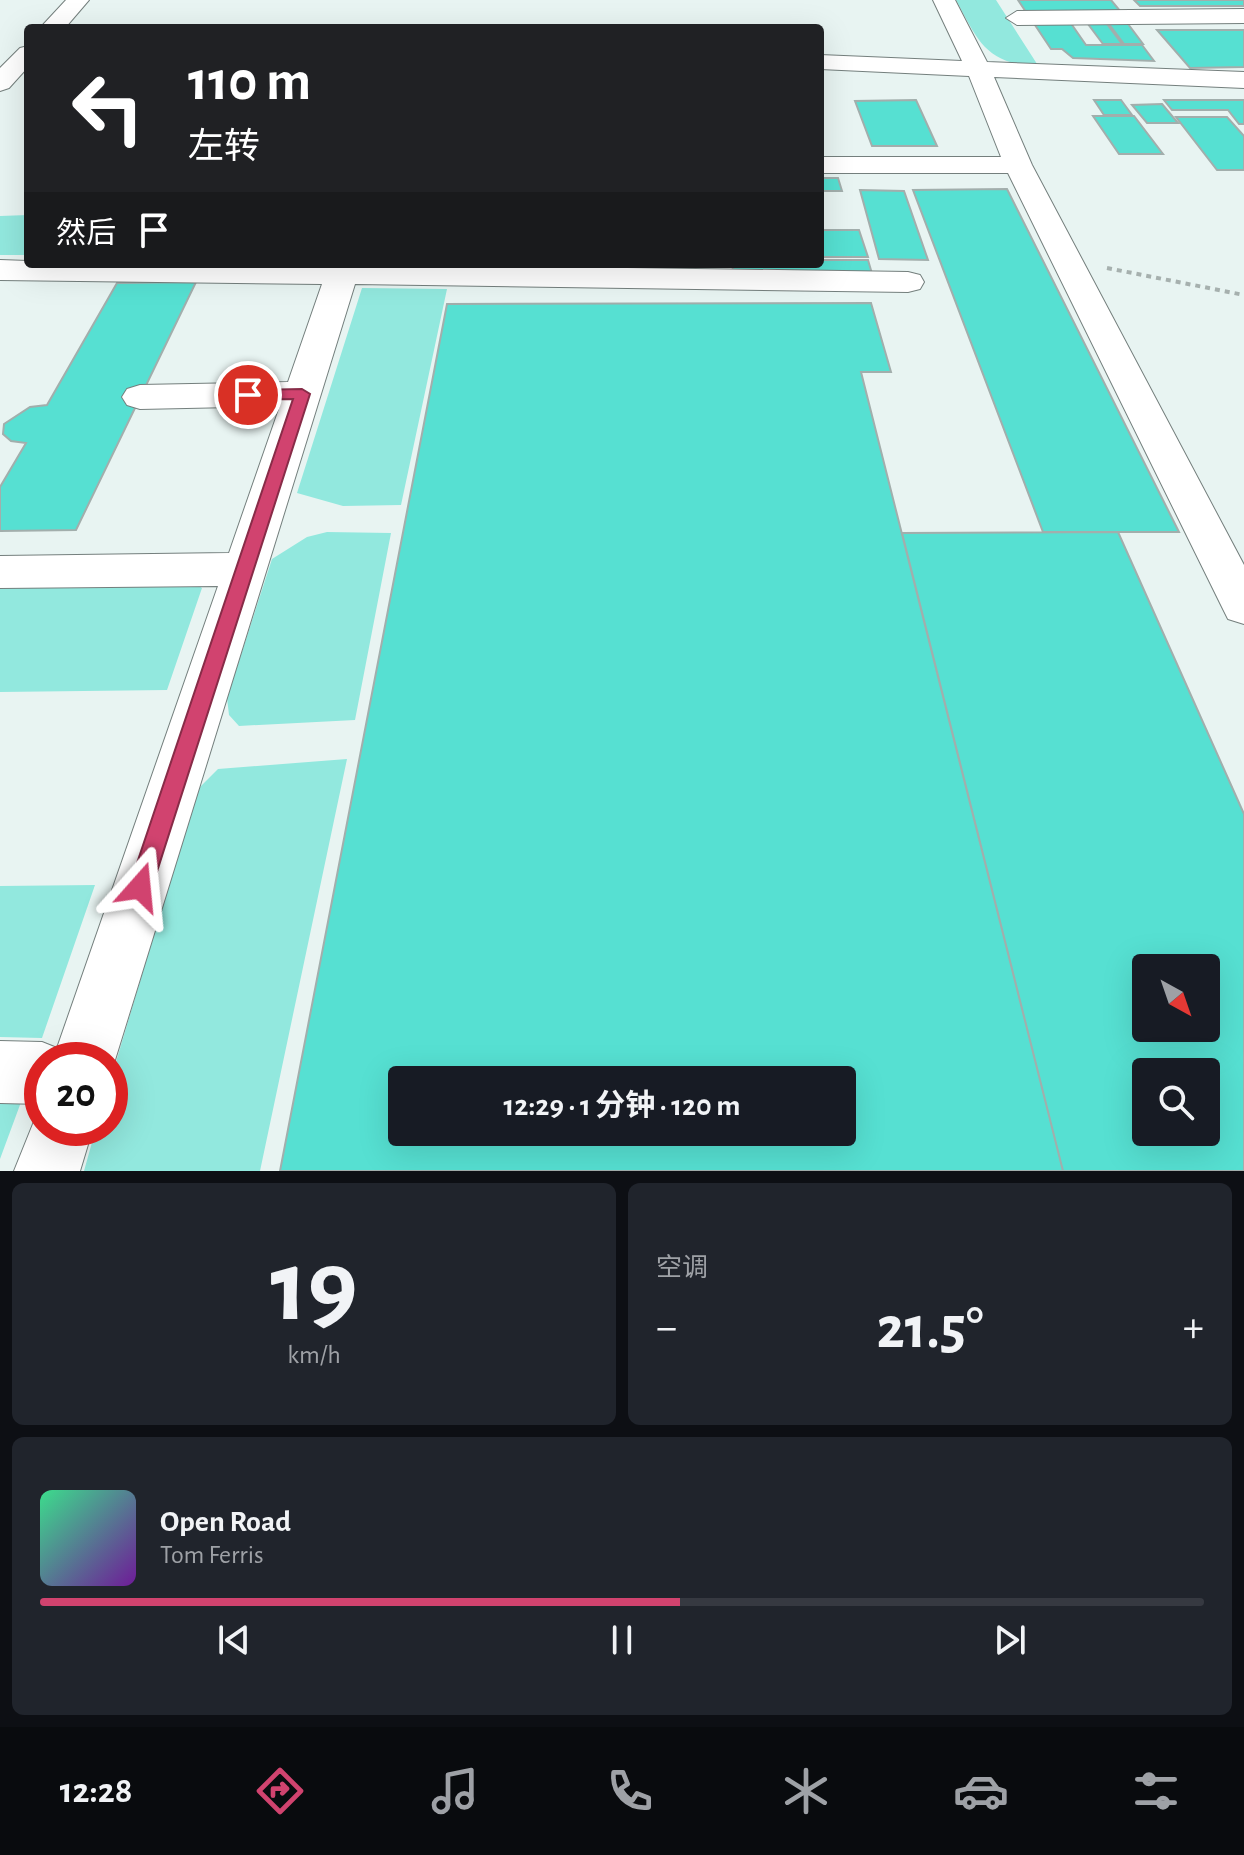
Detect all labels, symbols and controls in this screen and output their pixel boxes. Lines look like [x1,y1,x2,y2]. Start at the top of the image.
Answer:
text: 110 m [188,54,311,110]
icon: left [56,56,160,160]
text: 左转 [188,129,260,165]
icon: arrive [132,208,176,252]
text: 然后 [56,219,116,249]
pin [214,361,282,429]
icon: arrive [226,373,270,417]
position arrow [98,845,182,929]
north arrow [1132,954,1220,1042]
map controls [1132,954,1220,1146]
speed limit sign: 20 [24,1042,128,1146]
button: search [1132,1058,1220,1146]
text: 12:29 · 1 分钟 · 120 m [504,1091,740,1121]
text: 19 [270,1236,358,1340]
text: 空调 [656,1255,708,1281]
text: 21.5° [876,1299,984,1359]
text: − [656,1306,677,1350]
text: + [1183,1306,1204,1350]
text: km/h [287,1342,341,1368]
text: Open Road [160,1507,291,1537]
text: Tom Ferris [160,1542,264,1568]
icon: previous [212,1618,256,1662]
icon: pause [600,1618,644,1662]
icon: next [988,1618,1032,1662]
icon: directions [252,1763,308,1819]
icon: music [427,1763,483,1819]
icon: phone [602,1763,658,1819]
icon: climate [778,1763,834,1819]
icon: car [953,1763,1009,1819]
icon: filters [1128,1763,1184,1819]
text: 12:28 [60,1773,133,1809]

